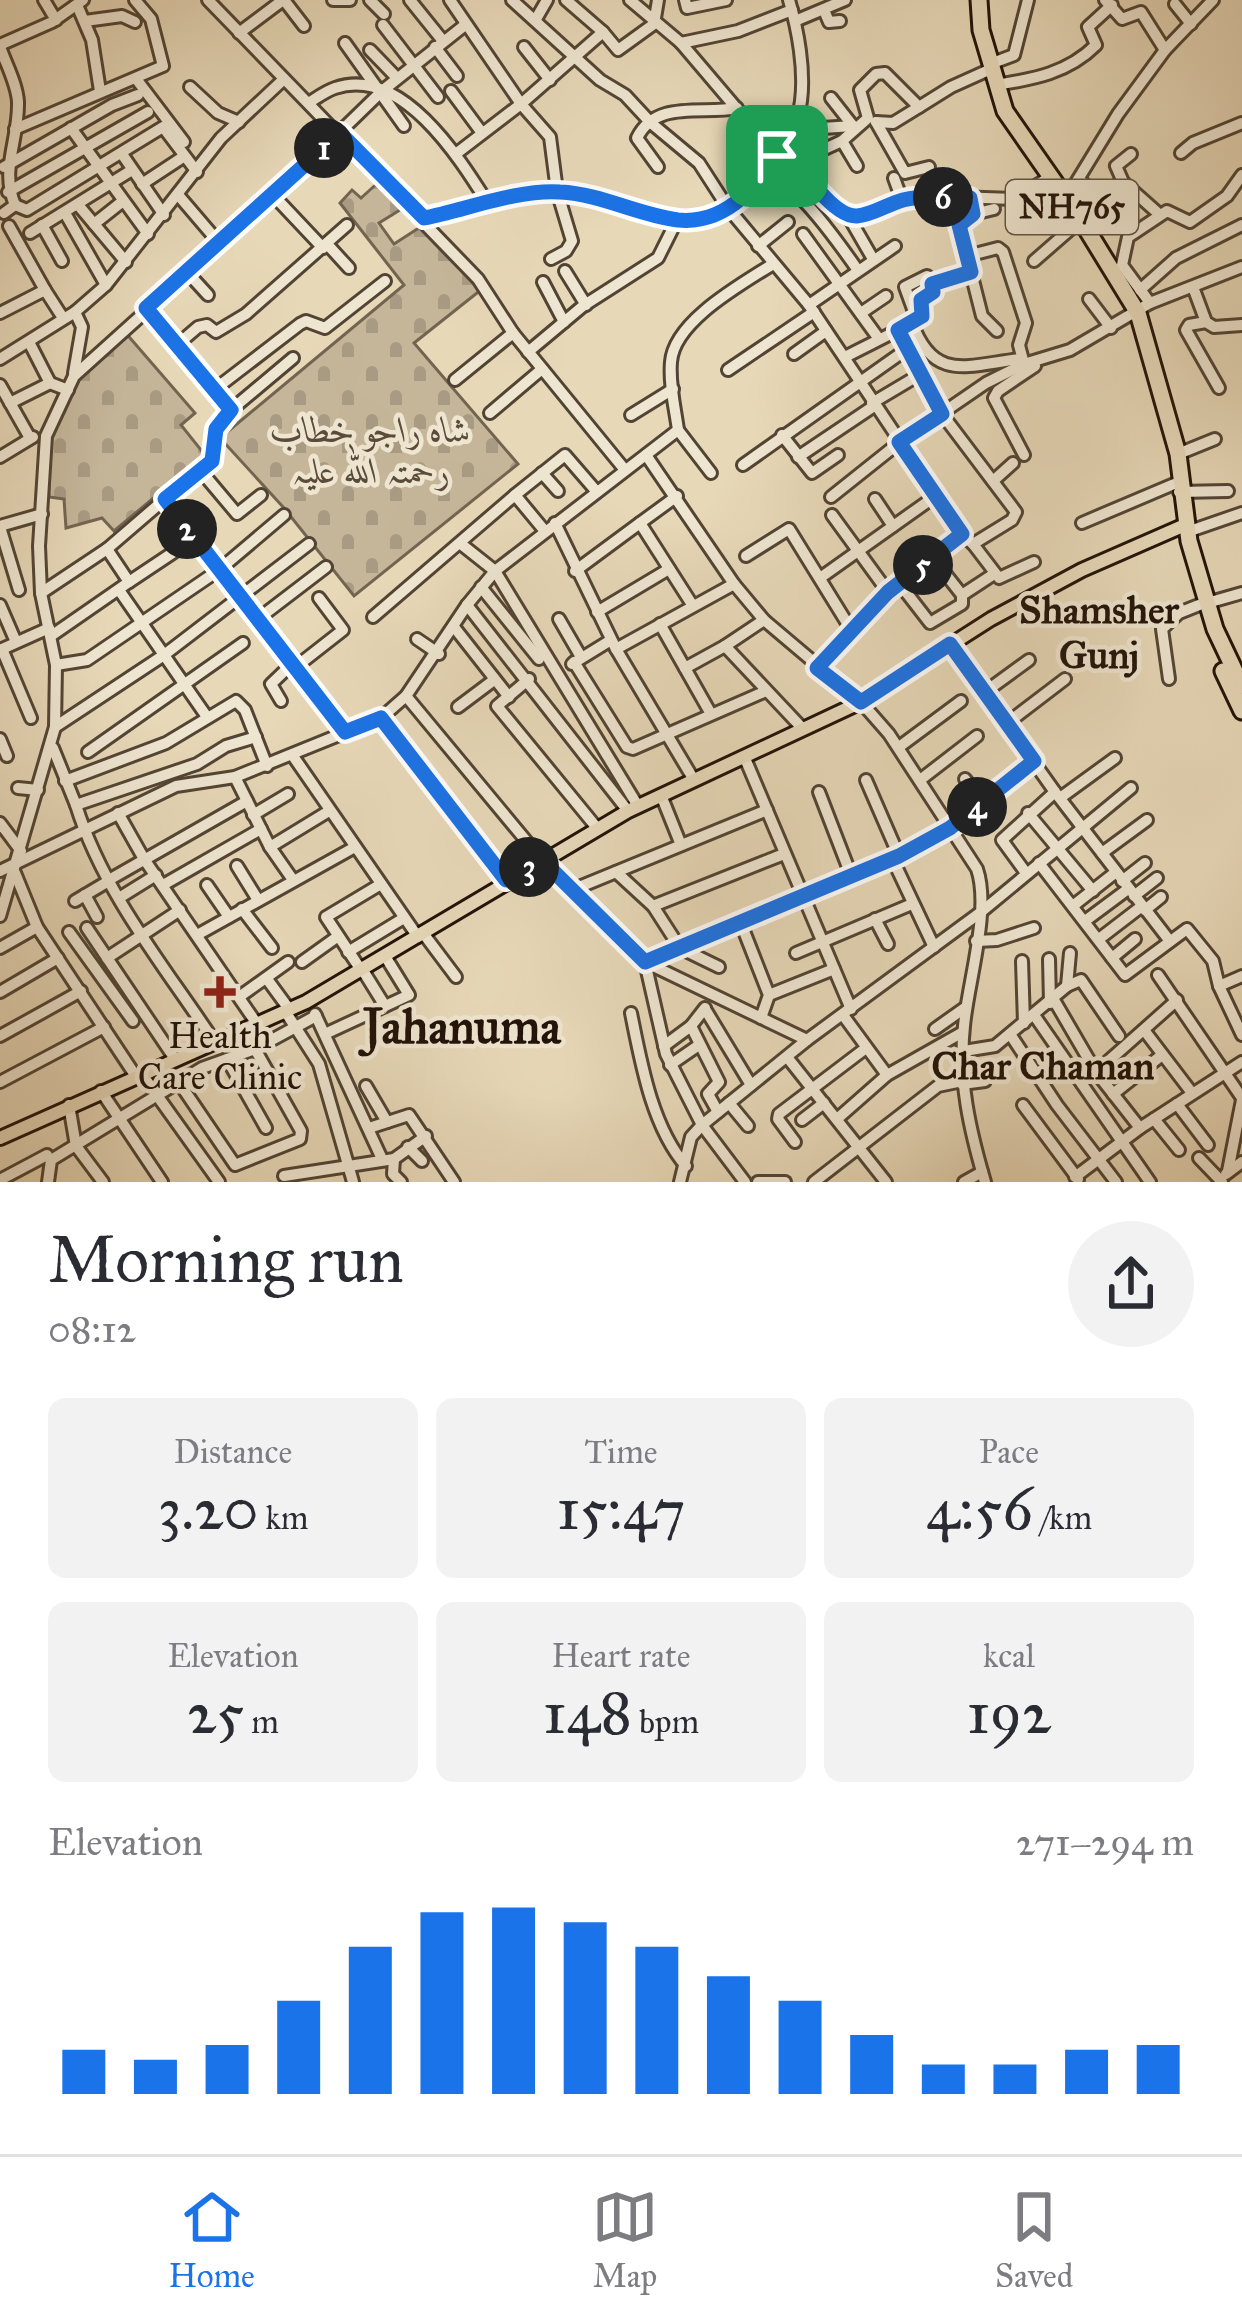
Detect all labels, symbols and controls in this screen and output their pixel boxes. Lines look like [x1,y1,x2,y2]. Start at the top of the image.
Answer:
pin [726,105,828,207]
pin: 1 [294,118,354,178]
icon: arrive [744,123,810,189]
text: 1 [317,128,331,168]
pin: 6 [913,167,973,227]
text: 6 [935,177,951,217]
road number: NH765 [1006,180,1138,234]
park label: شاہ راجو خطاب رحمتہ اللہ علیہ [271,408,471,493]
pin: 2 [157,499,217,559]
text: 2 [179,509,195,549]
pin: 5 [893,535,953,595]
text: 5 [915,545,931,585]
district label: Shamsher Gunj [1019,586,1180,679]
pin: 4 [947,777,1007,837]
text: 4 [968,787,986,827]
pin: 3 [499,837,559,897]
text: 3 [522,847,536,887]
marker: Health Care Clinic [204,976,236,1008]
district label: Jahanuma [357,997,561,1057]
place label: Health Care Clinic [138,1014,302,1099]
district label: Char Chaman [932,1042,1154,1090]
text: Morning run [48,1219,404,1300]
button: share [1068,1221,1194,1347]
text: 08:12 [48,1305,136,1353]
text: Distance [174,1432,292,1472]
text: Time [584,1432,658,1472]
text: Pace [979,1432,1039,1472]
text: 3.20 [157,1472,258,1545]
text: 15:47 [556,1472,686,1545]
text: 4:56 [926,1472,1033,1545]
text: km [258,1498,309,1538]
text: /km [1033,1498,1092,1538]
text: Elevation [167,1636,299,1676]
text: Heart rate [552,1636,690,1676]
text: kcal [983,1636,1035,1676]
text: 25 [187,1676,244,1749]
text: 148 [543,1676,632,1749]
text: 192 [966,1676,1052,1749]
text: m [244,1702,279,1742]
text: bpm [632,1702,699,1742]
text: Elevation [48,1818,203,1866]
text: 271–294 m [1016,1818,1194,1866]
tab: Home [169,2184,255,2296]
tab: Map [592,2184,658,2296]
tab: Saved [995,2184,1073,2296]

